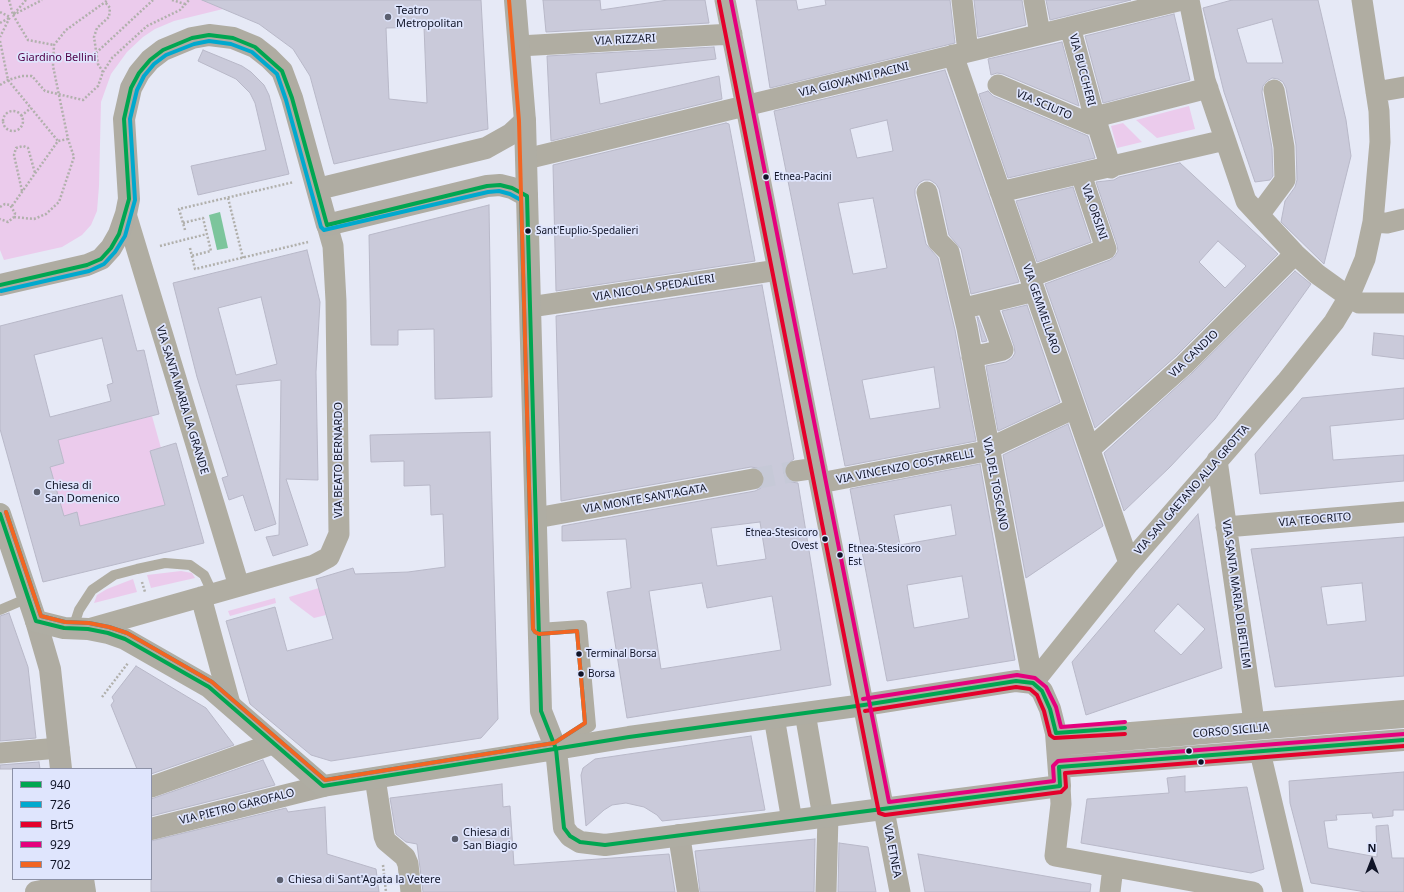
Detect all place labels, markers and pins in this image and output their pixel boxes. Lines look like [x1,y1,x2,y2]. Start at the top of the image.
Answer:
place label: Teatro Metropolitan [396,4,463,30]
marker: Teatro Metropolitan [383,12,393,22]
place label: Etnea-Pacini [774,171,832,183]
marker: Etnea-Pacini [761,172,771,182]
place label: Sant'Euplio-Spedalieri [536,225,638,237]
marker: Sant'Euplio-Spedalieri [523,226,533,236]
place label: Chiesa di San Domenico [45,479,120,505]
marker: Chiesa di San Domenico [32,487,42,497]
place label: Etnea-Stesicoro Ovest [745,527,818,550]
marker: Etnea-Stesicoro Ovest [820,534,830,544]
place label: Etnea-Stesicoro Est [848,543,921,566]
marker: Etnea-Stesicoro Est [835,550,845,560]
place label: Terminal Borsa [586,648,657,660]
marker: Terminal Borsa [574,649,584,659]
place label: Borsa [588,668,615,680]
marker: Borsa [576,669,586,679]
unlabelled marker [1184,746,1194,756]
unlabelled marker [1196,757,1206,767]
place label: Chiesa di San Biagio [463,826,517,852]
marker: Chiesa di San Biagio [450,834,460,844]
place label: Chiesa di Sant'Agata la Vetere [288,873,441,887]
marker: Chiesa di Sant'Agata la Vetere [275,875,285,885]

